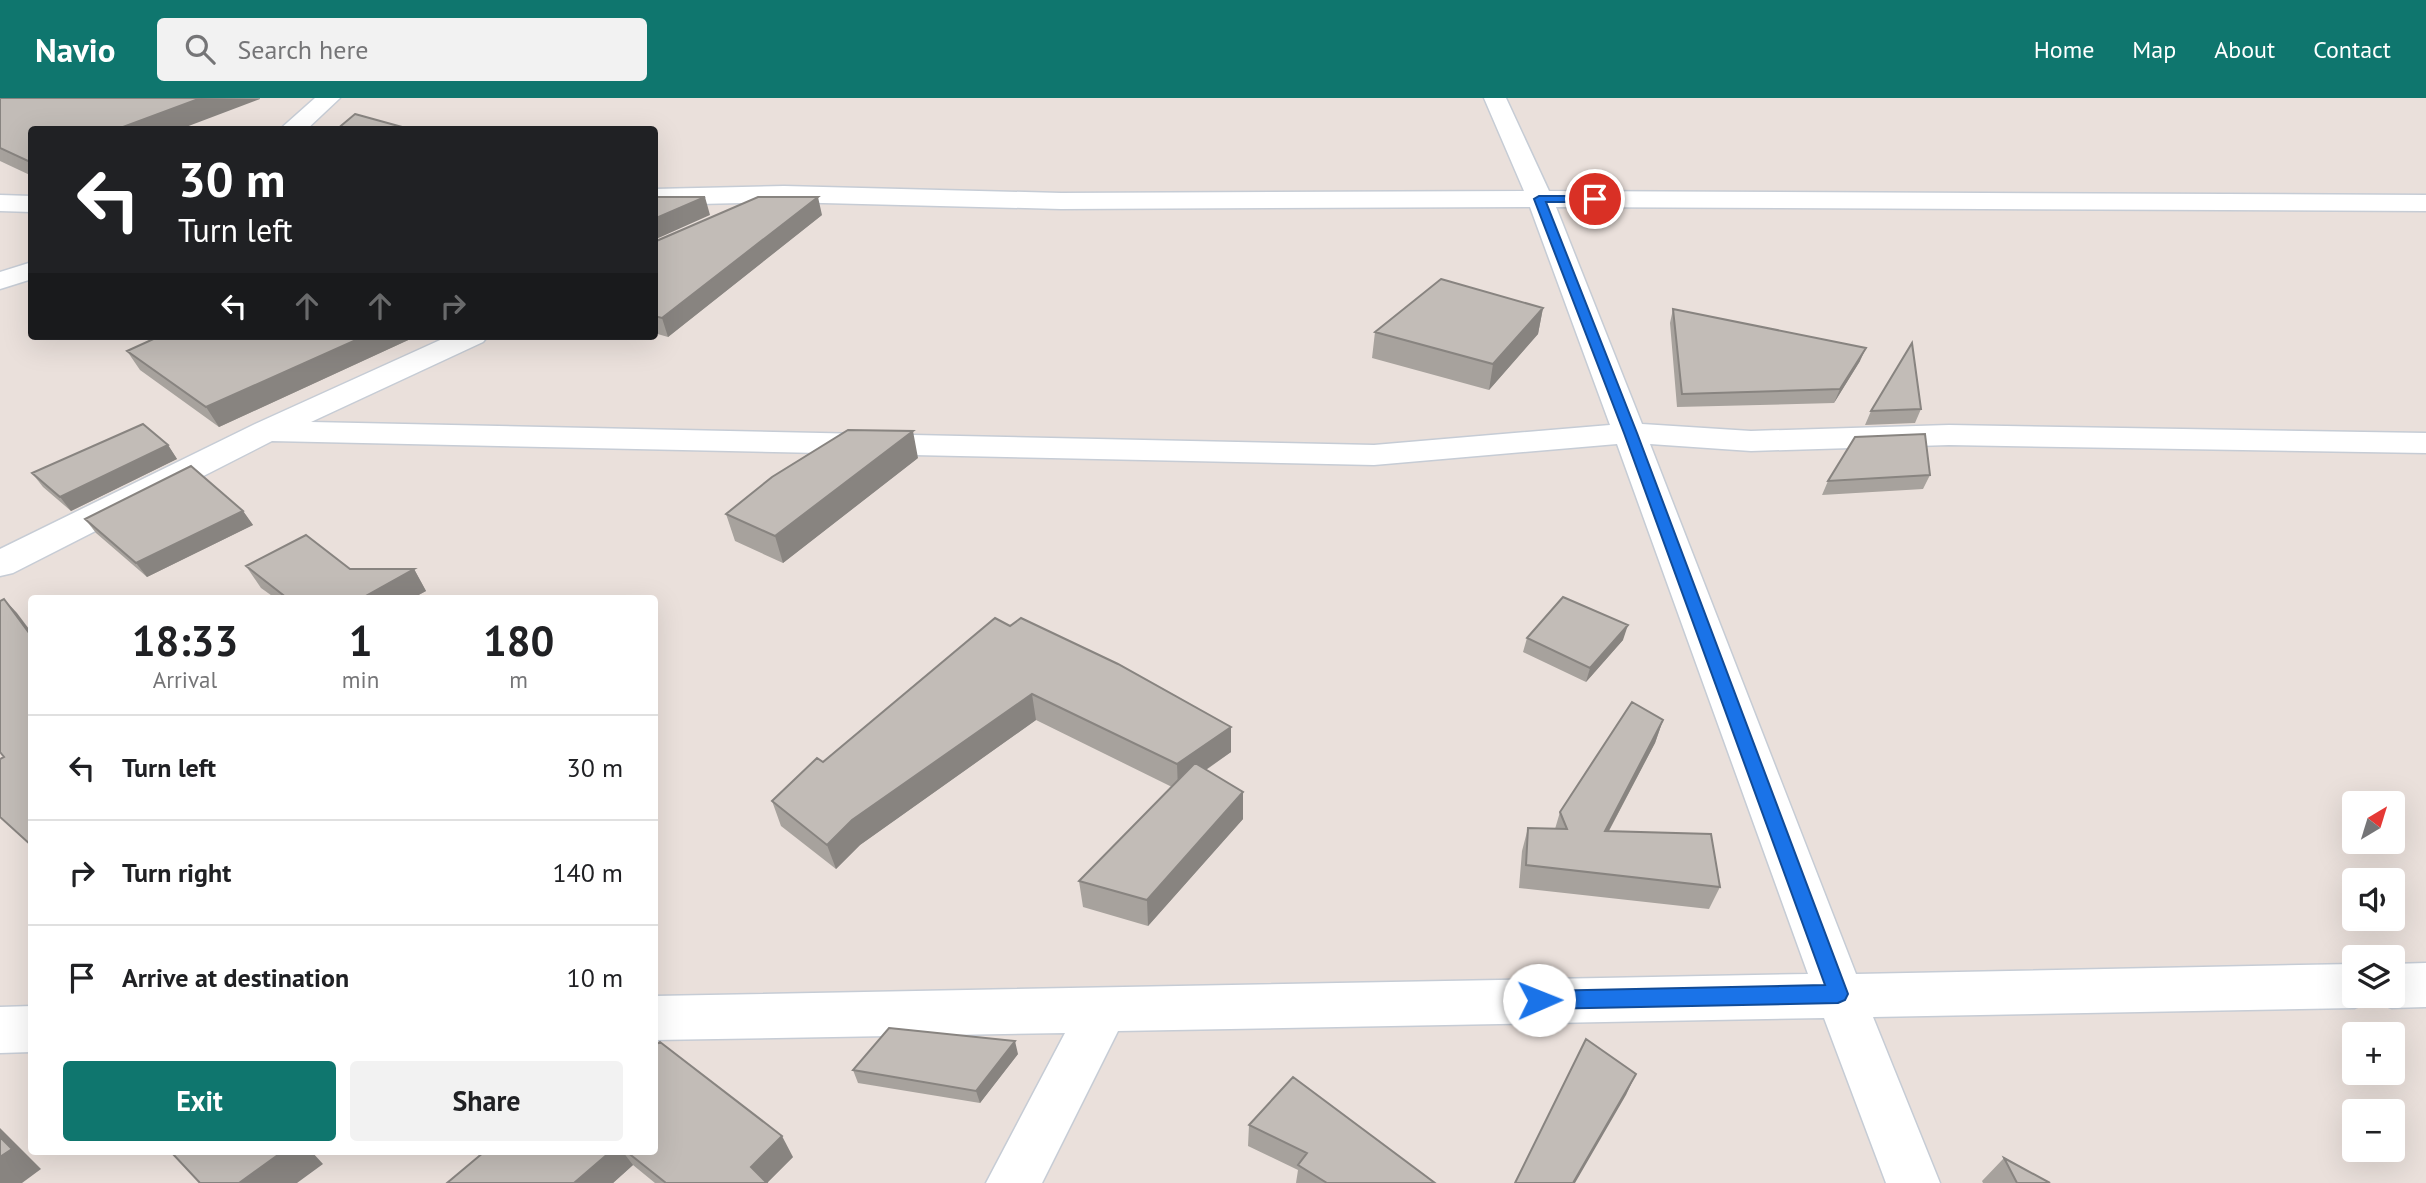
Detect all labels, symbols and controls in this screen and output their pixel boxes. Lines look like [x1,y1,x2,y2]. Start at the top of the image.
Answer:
search box [157,18,647,81]
text: Navio [35,28,115,71]
icon: search [181,30,219,68]
text: Search here [237,33,369,66]
text: Home [2034,34,2094,65]
text: Map [2132,34,2176,65]
text: About [2214,34,2275,65]
text: Contact [2313,34,2391,65]
text: 30 m [178,147,285,211]
icon: left [63,154,154,245]
pin [1565,169,1625,229]
icon: arrive [1576,180,1614,218]
text: Turn left [178,209,293,251]
icon: left [215,287,253,325]
icon: ahead [288,287,326,325]
icon: ahead [361,287,399,325]
icon: right [434,287,472,325]
text: 18:33 [132,613,238,668]
text: 1 [349,613,372,668]
text: 180 [483,613,554,668]
text: Arrival [153,665,217,694]
text: min [342,665,379,694]
text: m [509,665,528,694]
icon: left [63,749,101,787]
text: Turn left [122,751,216,784]
text: 30 m [567,751,623,784]
north arrow [2342,791,2404,854]
map controls [2342,791,2405,1162]
icon: right [63,854,101,892]
text: Turn right [122,856,231,889]
text: 140 m [552,856,623,889]
button: sound [2342,868,2405,931]
button: layers [2342,945,2405,1008]
icon: arrive [63,959,101,997]
text: Arrive at destination [122,961,349,994]
text: 10 m [567,961,623,994]
position arrow [1502,963,1576,1037]
button: + [2342,1022,2405,1085]
button: Exit [63,1061,336,1141]
button: Share [350,1061,623,1141]
button: − [2342,1099,2405,1162]

